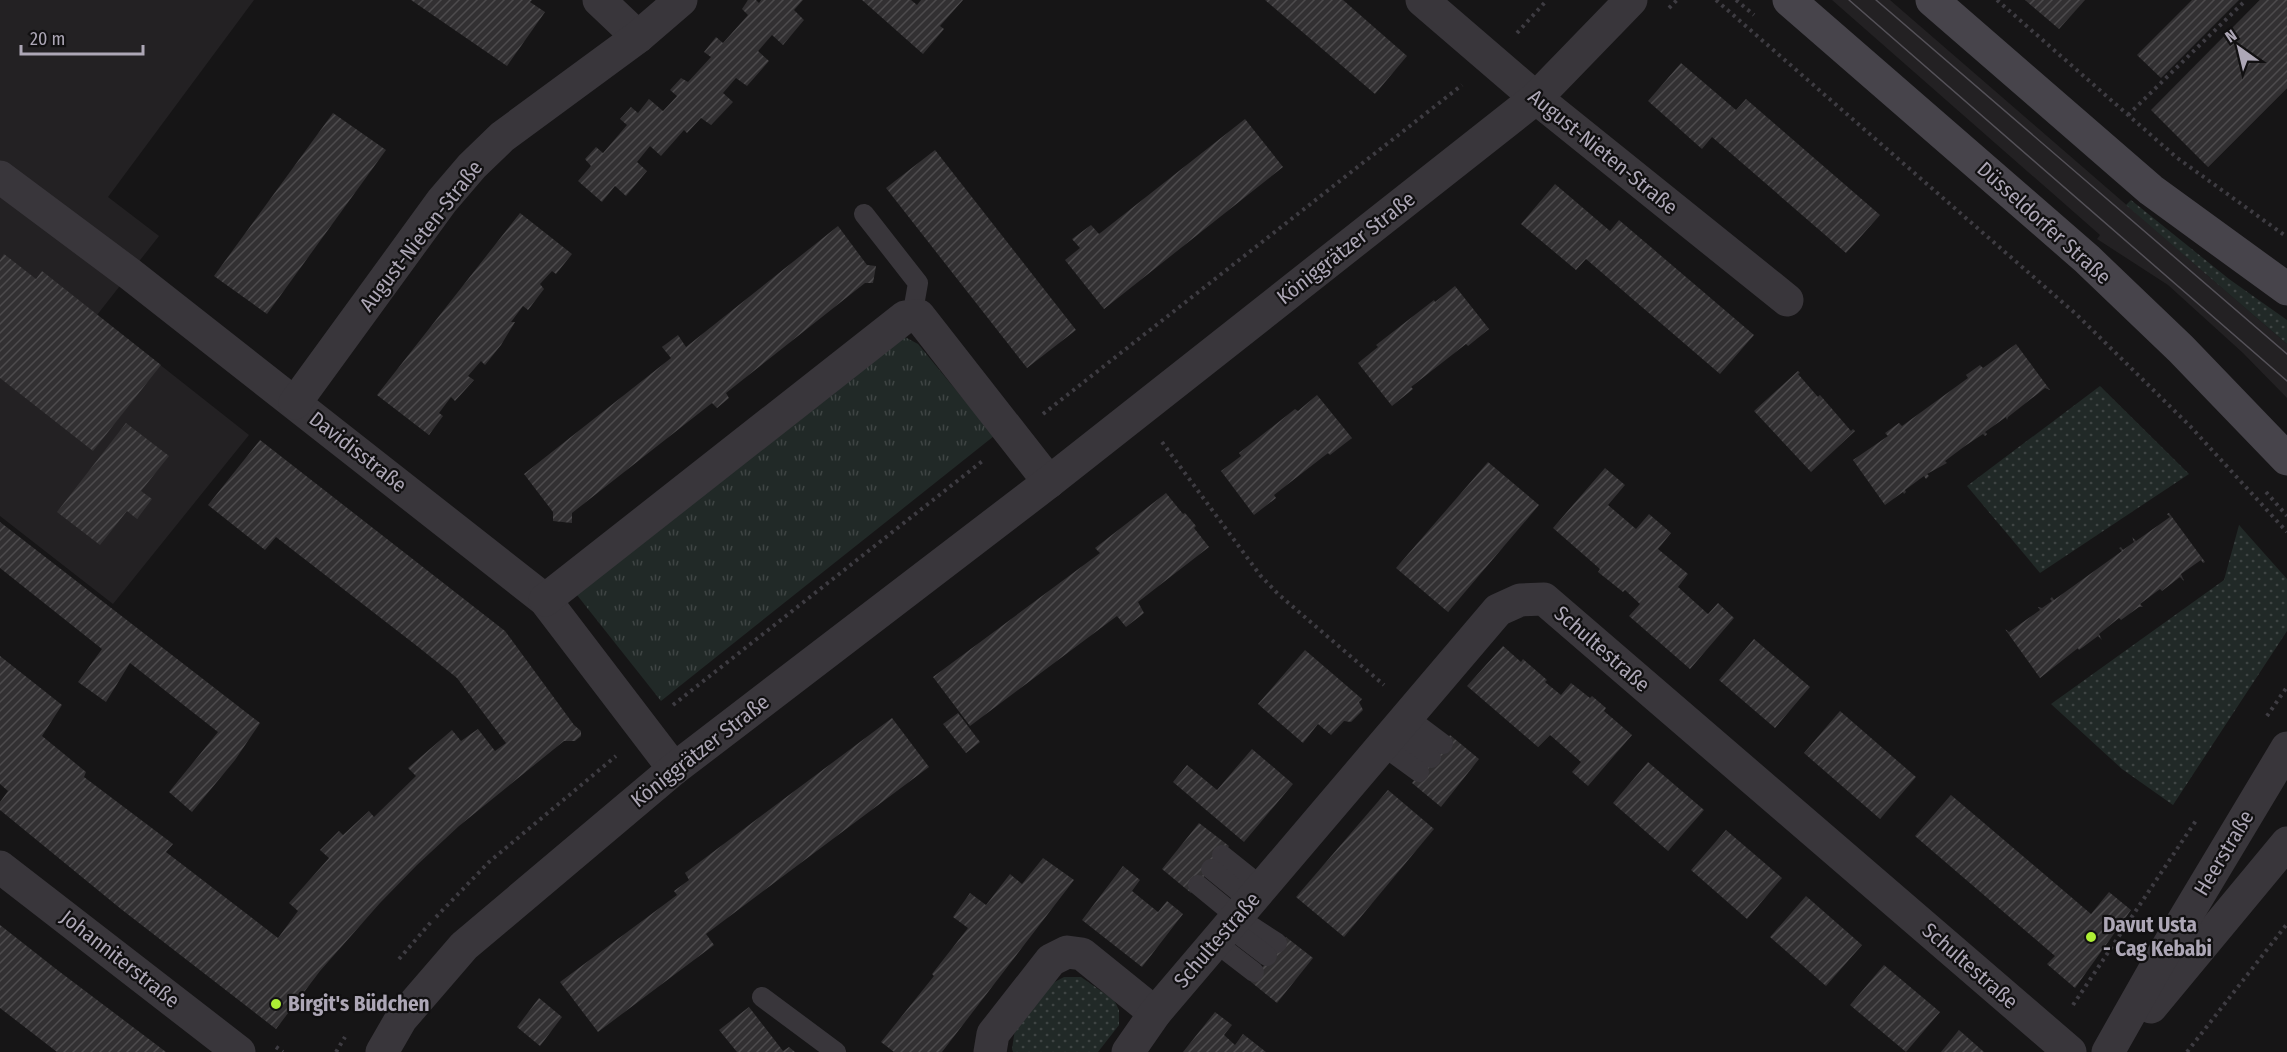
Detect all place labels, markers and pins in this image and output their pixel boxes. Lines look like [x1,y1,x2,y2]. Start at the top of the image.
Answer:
place label: Davut Usta - Cag Kebabi [2103,912,2212,962]
marker: Davut Usta - Cag Kebabi [2084,930,2098,944]
place label: Birgit's Büdchen [288,991,430,1017]
marker: Birgit's Büdchen [269,997,283,1011]

